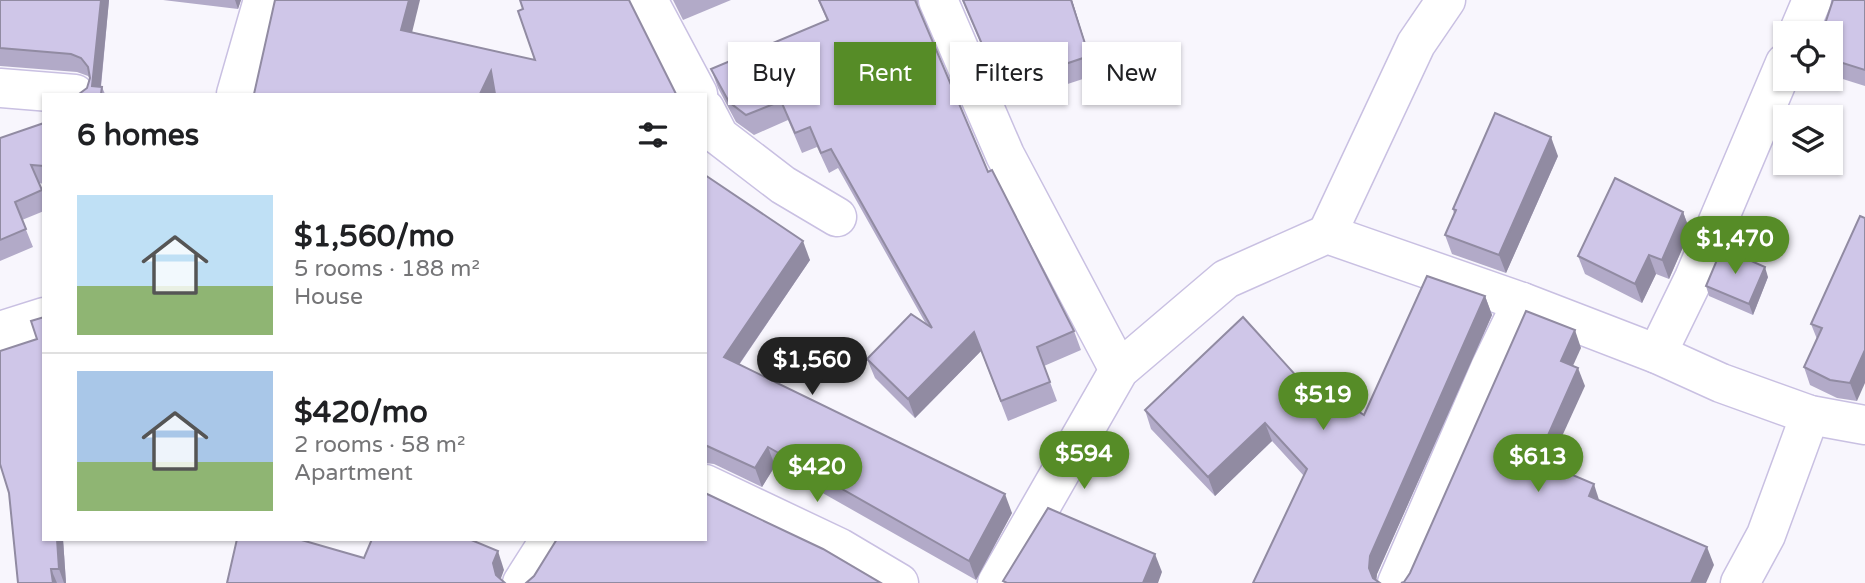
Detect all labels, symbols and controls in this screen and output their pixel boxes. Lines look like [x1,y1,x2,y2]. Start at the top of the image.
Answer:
map controls [1773,21,1843,175]
button: locate [1773,21,1843,91]
chip: Buy [728,42,820,105]
chip: Rent [834,42,936,105]
chip: Filters [950,42,1068,105]
chip: New [1082,42,1181,105]
button: layers [1773,105,1843,175]
icon: filters [634,116,672,154]
text: 6 homes [77,117,199,154]
pin: $1,470 [1678,216,1792,276]
text: $1,560/mo [294,218,454,255]
icon: home [133,223,217,307]
text: $1,470 [1696,225,1774,253]
text: 5 rooms · 188 m² [294,255,480,283]
text: House [294,283,363,311]
pin: $1,560 [755,338,869,397]
text: $1,560 [773,346,851,374]
pin: $519 [1282,372,1364,432]
text: $519 [1294,381,1352,409]
text: $420/mo [294,394,428,431]
icon: home [133,399,217,483]
text: 2 rooms · 58 m² [294,431,465,459]
pin: $594 [1043,432,1125,491]
pin: $613 [1497,434,1579,494]
text: $594 [1055,440,1113,468]
text: $613 [1509,443,1567,471]
pin: $420 [776,444,858,504]
text: $420 [788,453,846,481]
text: Apartment [294,459,413,487]

